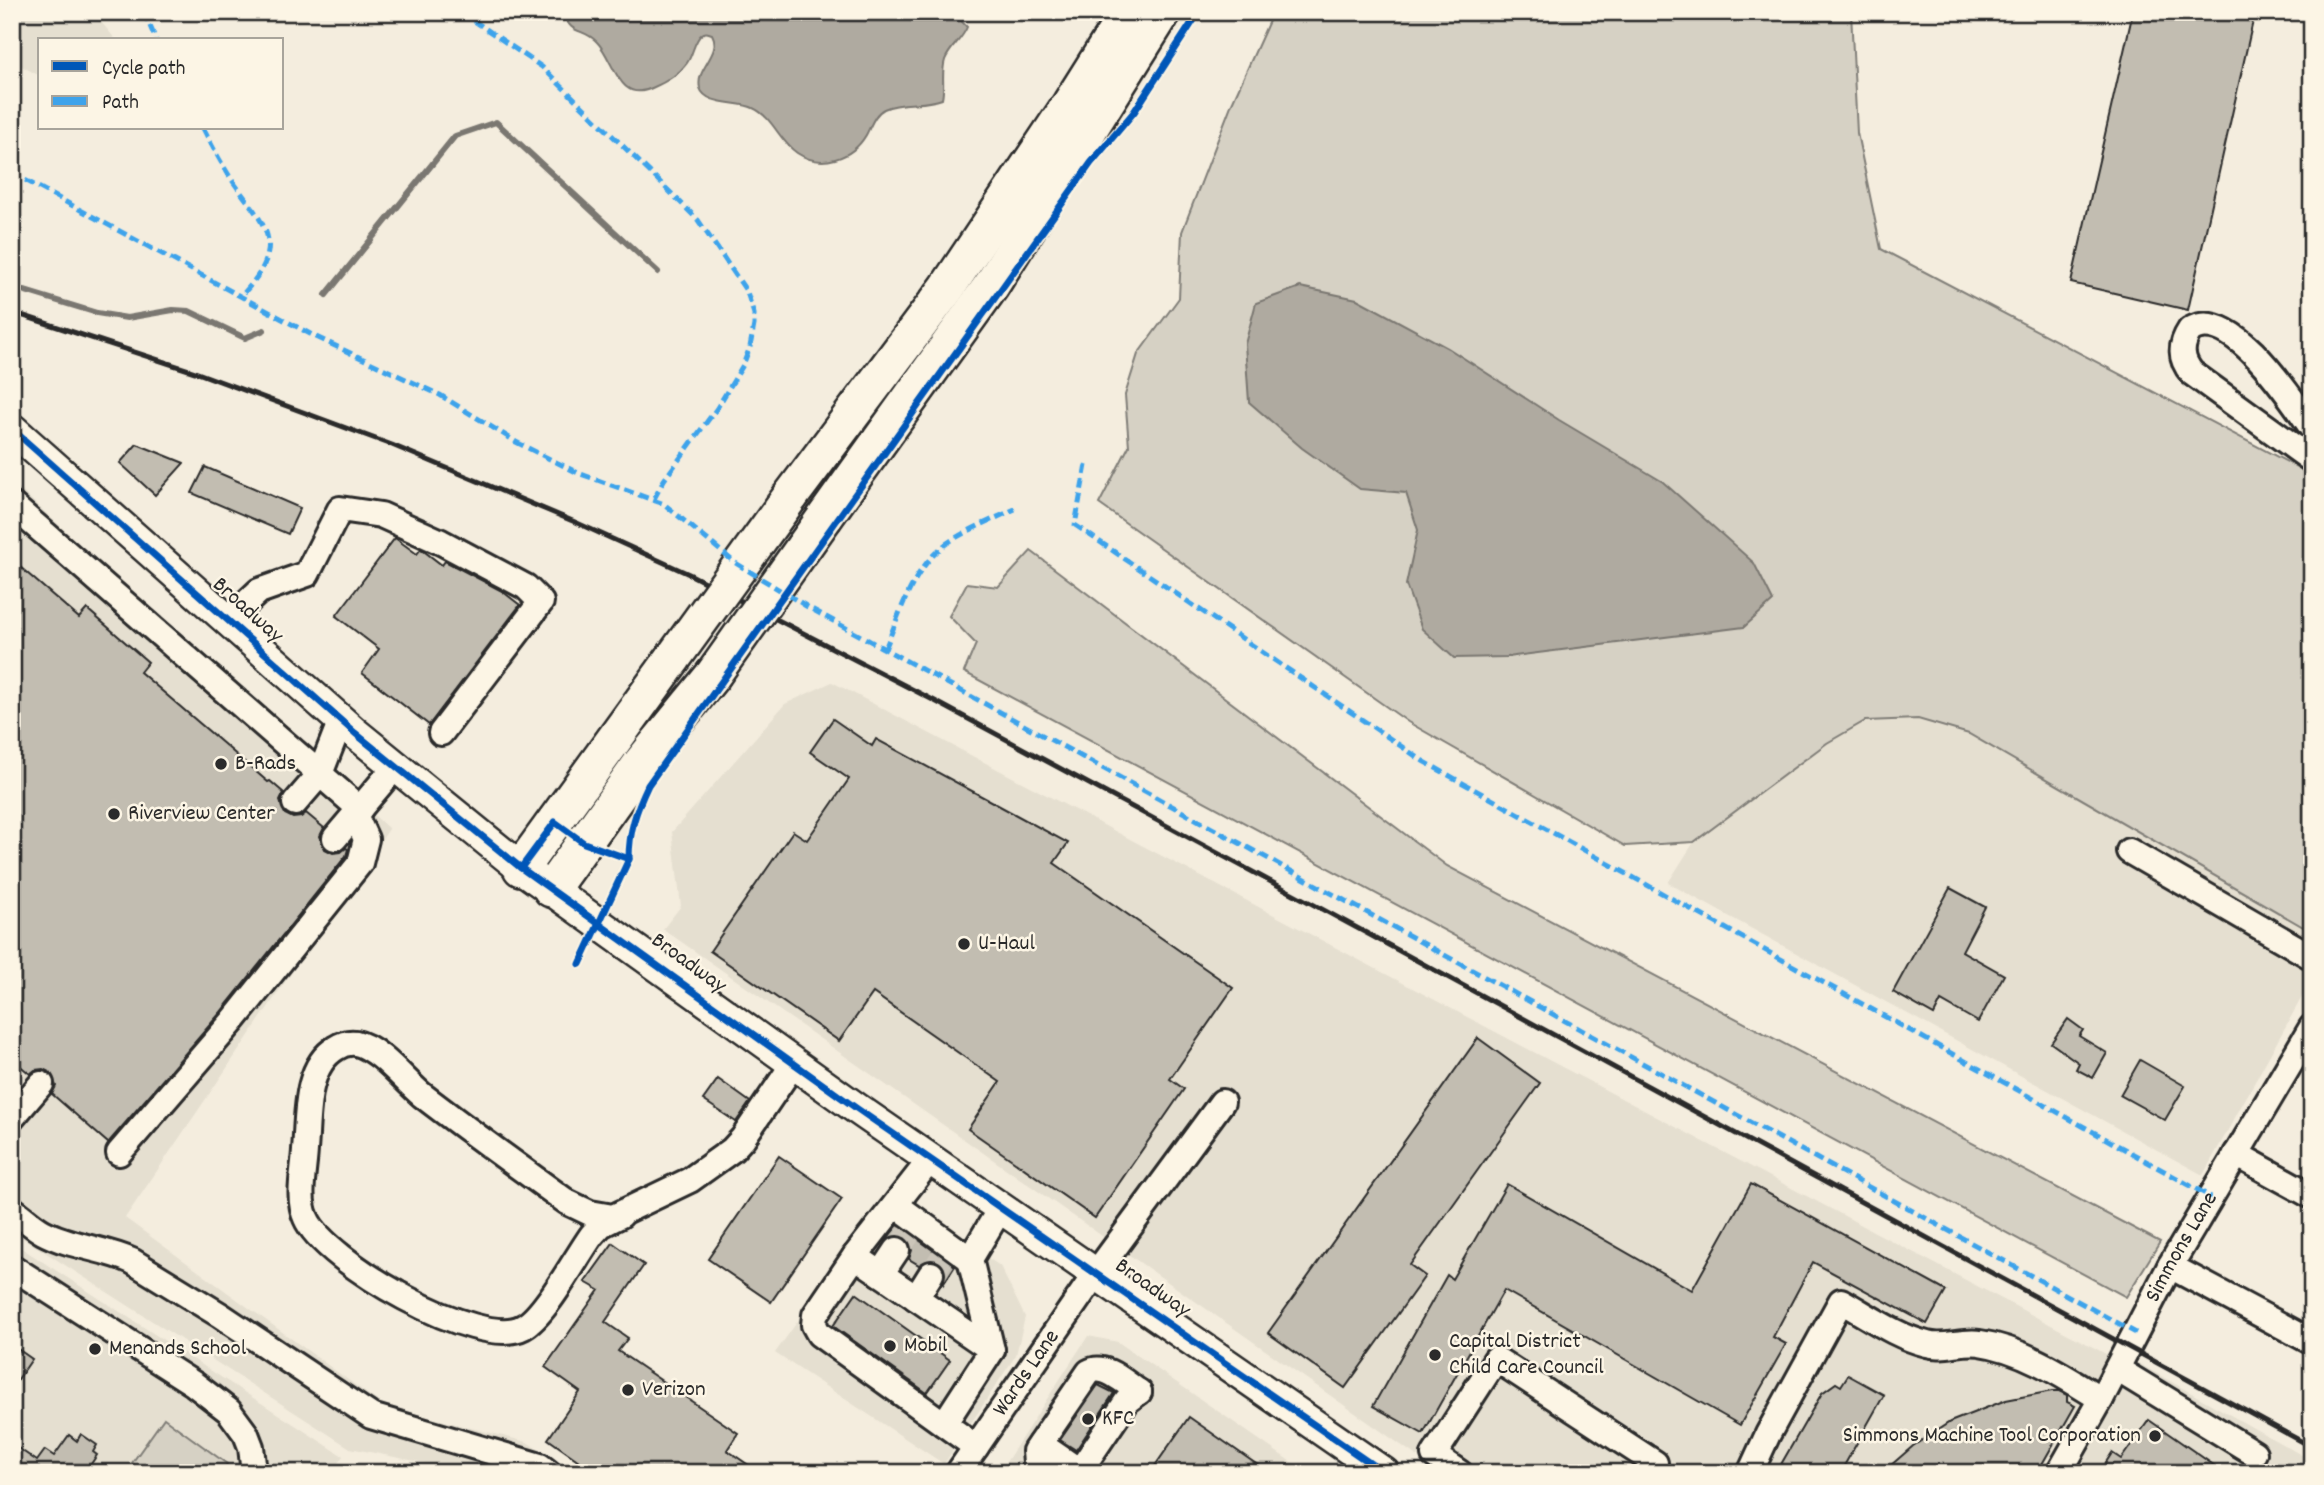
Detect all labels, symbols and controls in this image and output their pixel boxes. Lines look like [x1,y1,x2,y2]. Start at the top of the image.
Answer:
legend [38,38,284,130]
text: Cycle path [102,55,185,85]
text: Path [102,89,139,119]
street label: Broadway [204,570,291,653]
place label: B-Rads [235,748,296,781]
marker: B-Rads [213,756,229,772]
place label: Riverview Center [128,798,275,831]
marker: Riverview Center [106,806,122,822]
street label: Broadway [643,925,733,1003]
place label: U-Haul [978,928,1035,961]
marker: U-Haul [956,936,972,952]
street label: Simmons Lane [2137,1186,2227,1309]
street label: Broadway [1107,1251,1197,1328]
street label: Wards Lane [985,1323,1068,1424]
place label: Capital District Child Care Council [1449,1326,1604,1385]
place label: Mobil [904,1330,948,1363]
place label: Menands School [109,1333,247,1366]
marker: Mobil [882,1338,898,1354]
marker: Menands School [87,1341,103,1357]
marker: Capital District Child Care Council [1427,1347,1443,1363]
place label: Verizon [642,1374,706,1407]
marker: Verizon [620,1382,636,1398]
place label: KFC [1102,1403,1134,1436]
marker: KFC [1080,1411,1096,1427]
place label: Simmons Machine Tool Corporation [1843,1420,2141,1453]
marker: Simmons Machine Tool Corporation [2147,1428,2163,1444]

